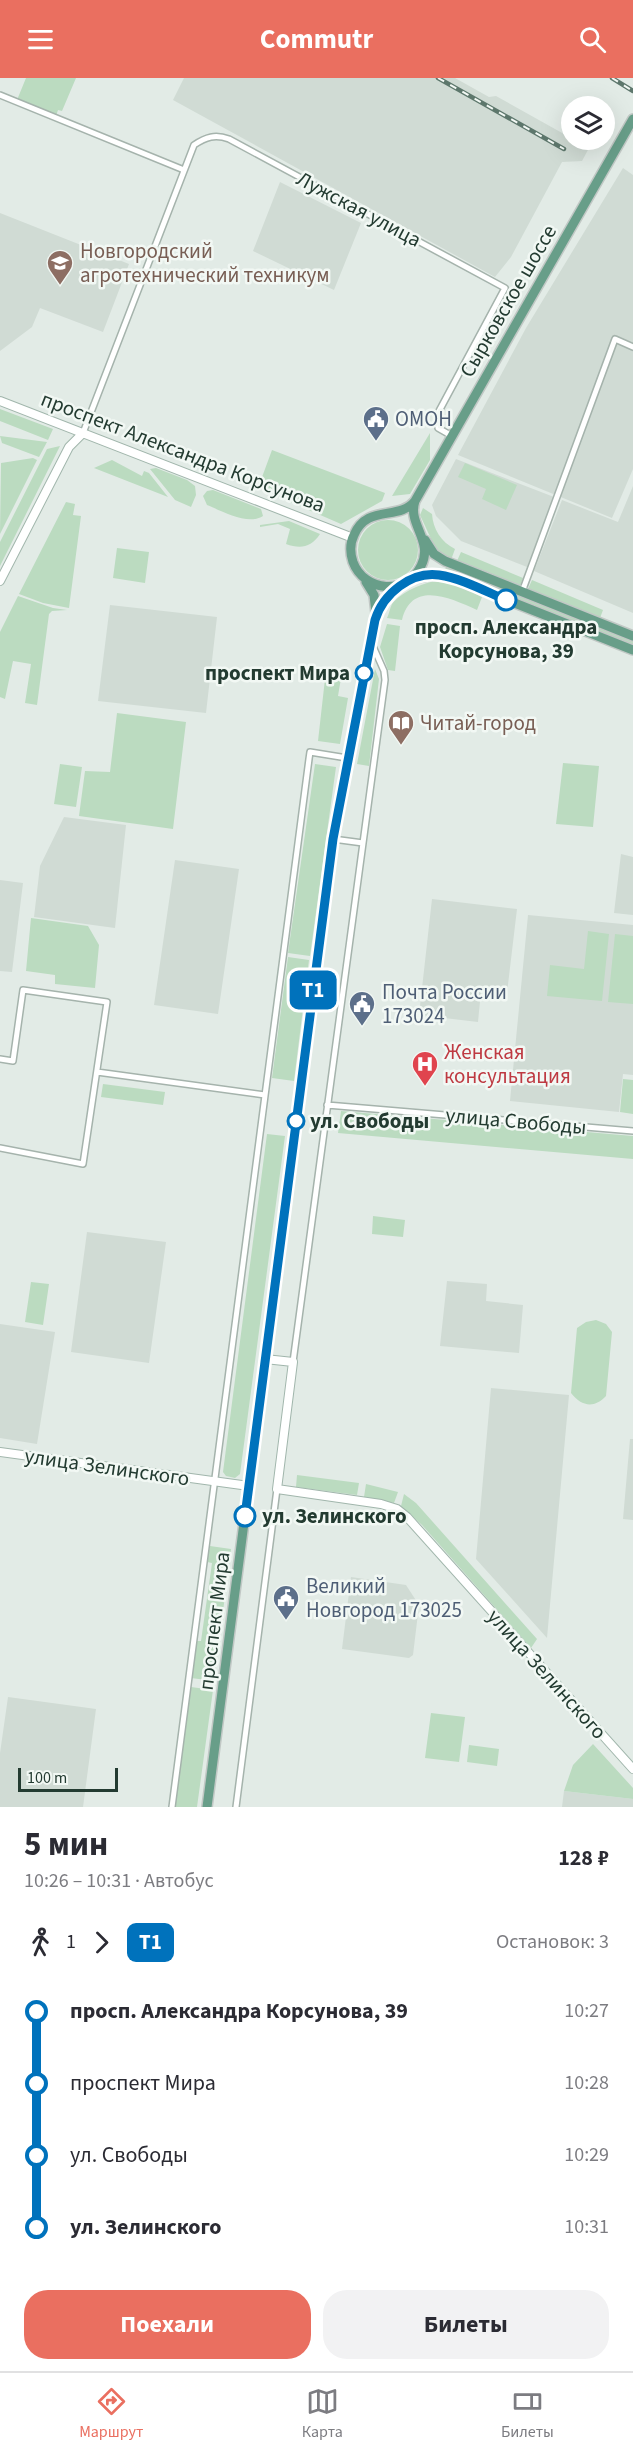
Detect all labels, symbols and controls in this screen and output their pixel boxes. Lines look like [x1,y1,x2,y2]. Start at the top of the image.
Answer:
text: Commutr [260,20,373,59]
icon: menu [24,23,57,56]
icon: search [576,23,609,56]
map controls [561,96,615,150]
button: layers [561,96,615,150]
street label: Лужская улица [291,164,427,254]
street label: Сырковское шоссе [452,219,564,383]
place label: Новгородский агротехнический техникум [80,236,330,290]
school or university icon: Новгородский агротехнический техникум [45,248,75,286]
street label: проспект Александра Корсунова [37,384,329,520]
public building icon: ОМОН [361,404,391,442]
place label: ОМОН [395,404,452,434]
marker: просп. Александра Корсунова, 39 [495,589,517,611]
place label: просп. Александра Корсунова, 39 [415,612,597,666]
place label: проспект Мира [205,658,350,688]
marker: проспект Мира [355,664,373,682]
library icon: Читай-город [386,708,416,746]
place label: Читай-город [420,708,536,738]
line badge: Т1 [286,970,340,1010]
text: Т1 [302,975,324,1005]
place label: Почта России 173024 [382,977,507,1031]
public building icon: Почта России 173024 [347,989,377,1027]
place label: Женская консультация [444,1037,571,1091]
hospital icon: Женская консультация [410,1049,440,1087]
street label: улица Свободы [444,1100,588,1142]
place label: ул. Свободы [310,1106,429,1136]
marker: ул. Свободы [287,1112,305,1130]
street label: улица Зелинского [23,1441,191,1493]
place label: ул. Зелинского [262,1501,407,1531]
marker: ул. Зелинского [234,1505,256,1527]
street label: проспект Мира [191,1550,237,1692]
place label: Великий Новгород 173025 [306,1571,462,1625]
public building icon: Великий Новгород 173025 [271,1583,301,1621]
street label: улица Зелинского [480,1602,614,1746]
scale bar [18,1765,118,1792]
text: 100 m [27,1767,67,1789]
text: 5 мин [24,1821,108,1868]
text: 128 ₽ [558,1842,609,1874]
text: 10:26 – 10:31 · Автобус [24,1867,214,1895]
icon: walk [24,1926,57,1959]
icon: forward [85,1926,118,1959]
text: Т1 [139,1927,162,1957]
text: 1 [66,1928,76,1956]
text: Остановок: 3 [496,1928,609,1956]
text: просп. Александра Корсунова, 39 [70,1995,408,2027]
text: 10:27 [564,1997,609,2025]
text: проспект Мира [70,2067,216,2099]
text: 10:28 [564,2069,609,2097]
text: ул. Свободы [70,2139,188,2171]
text: 10:29 [564,2141,609,2169]
text: ул. Зелинского [70,2211,222,2243]
text: 10:31 [564,2213,609,2241]
button: Поехали [24,2290,311,2359]
button: Билеты [323,2290,609,2359]
tab: Маршрут [79,2385,143,2443]
tab: Карта [302,2385,343,2443]
tab: Билеты [501,2385,554,2443]

